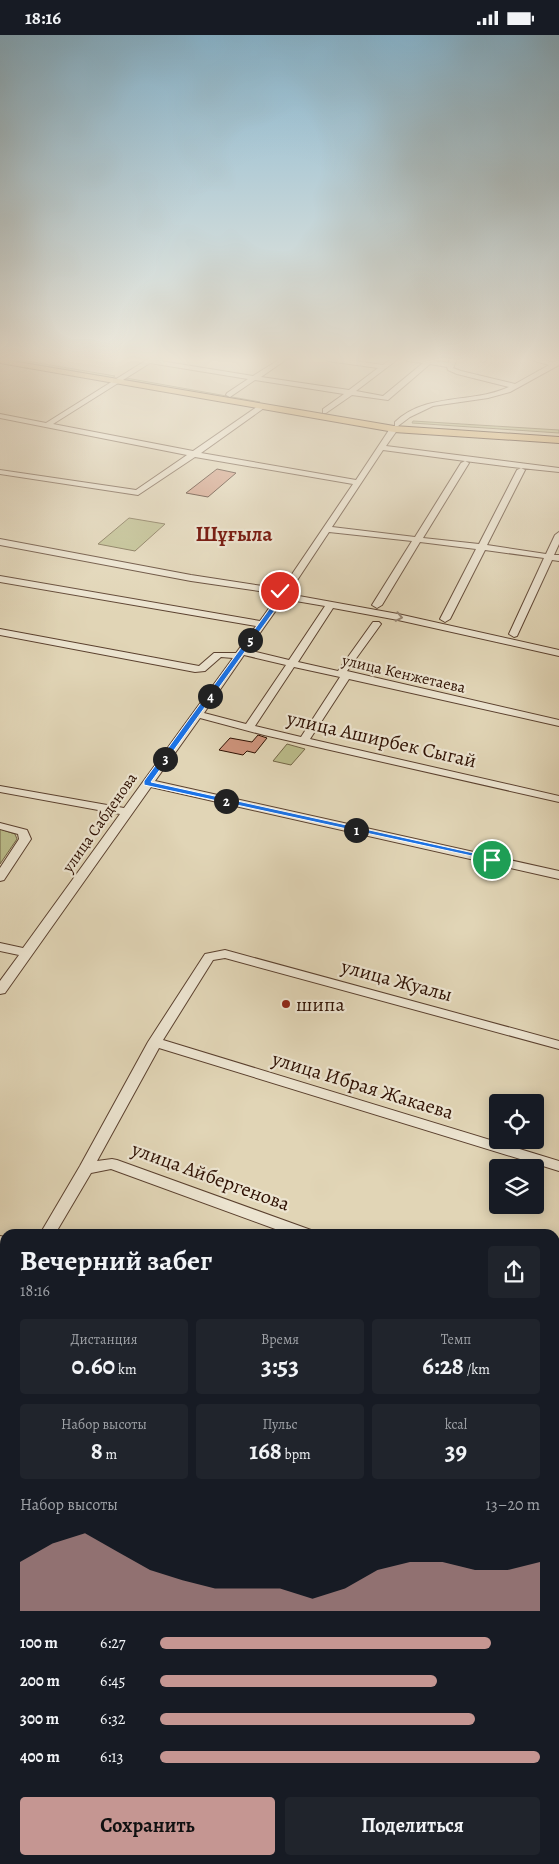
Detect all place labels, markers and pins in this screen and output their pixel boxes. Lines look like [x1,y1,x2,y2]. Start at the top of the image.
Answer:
pin [259,570,301,612]
pin: 5 [238,627,262,653]
pin: 4 [198,683,222,709]
pin: 3 [152,747,178,771]
pin: 2 [214,789,238,813]
pin: 1 [344,817,368,843]
pin [471,839,513,881]
place label: шипа [296,991,345,1018]
marker: шипа [280,998,292,1010]

